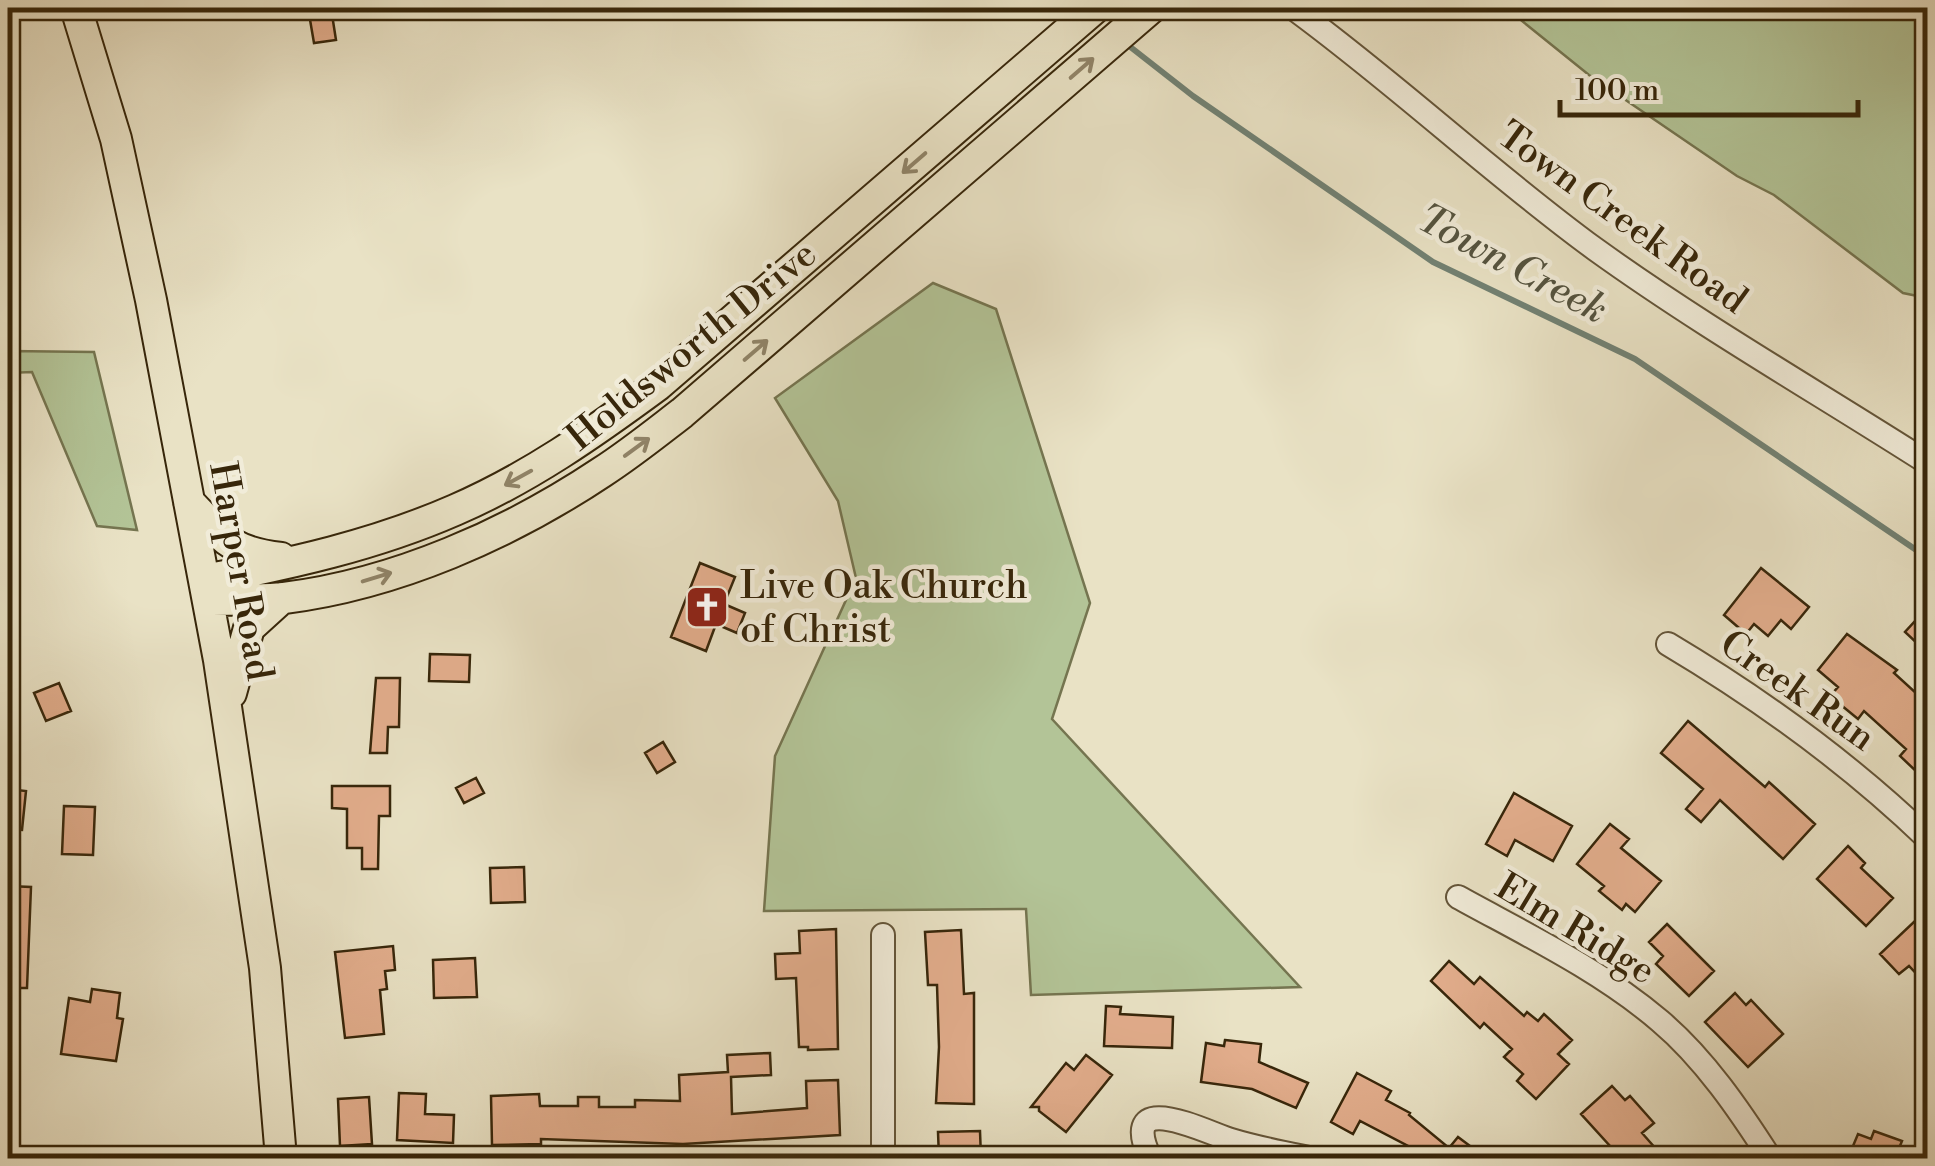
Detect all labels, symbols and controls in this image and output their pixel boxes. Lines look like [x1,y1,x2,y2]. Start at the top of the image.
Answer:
scale bar [1560,55,1858,117]
one-way arrow [1068,57,1094,79]
text: 100 m [1575,72,1659,110]
street label: Town Creek Road [1489,111,1757,323]
one-way arrow [902,152,927,175]
water label: Town Creek [1410,193,1616,333]
street label: Holdsworth Drive [558,231,826,461]
one-way arrow [743,338,768,361]
one-way arrow [623,436,650,457]
street label: Harper Road [198,459,283,684]
one-way arrow [504,469,534,489]
place label: Live Oak Church of Christ [740,563,1028,654]
one-way arrow [361,567,392,585]
church icon: Live Oak Church of Christ [684,584,730,630]
street label: Creek Run [1710,621,1884,762]
street label: Elm Ridge [1487,863,1663,995]

